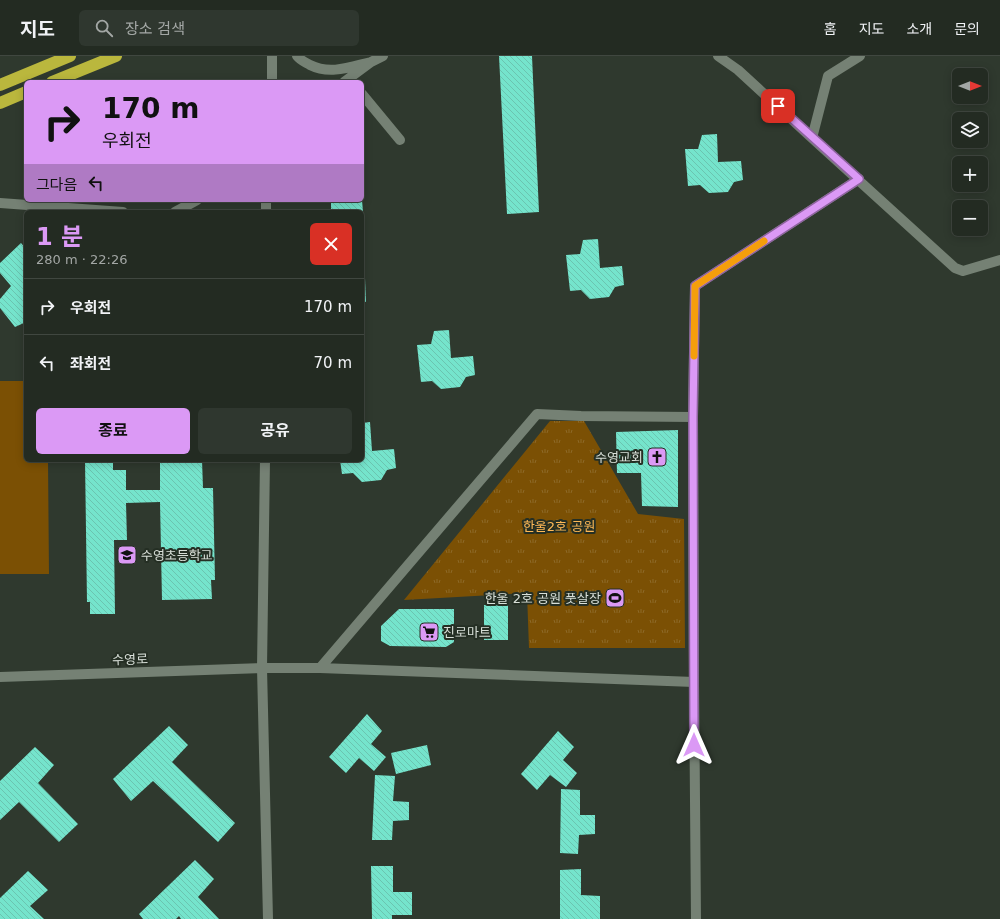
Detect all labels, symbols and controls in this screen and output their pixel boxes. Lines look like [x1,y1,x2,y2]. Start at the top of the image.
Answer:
search box [79,10,359,46]
icon: search [93,17,115,39]
text: 지도 [20,18,55,40]
text: 장소 검색 [125,20,185,38]
text: 홈 [824,21,837,37]
text: 지도 [859,21,884,37]
text: 소개 [906,21,932,37]
text: 문의 [954,21,980,37]
north arrow [952,68,988,104]
map controls [952,68,988,236]
pin [761,89,795,123]
text: 170 m [102,92,199,125]
icon: arrive [767,95,789,117]
icon: right [36,96,88,148]
button: layers [952,112,988,148]
text: 우회전 [102,130,152,151]
button: + [952,156,988,192]
icon: left [85,172,107,194]
text: 그다음 [36,176,77,194]
button: − [952,200,988,236]
text: 1 분 [36,223,83,251]
button: close [310,223,352,265]
text: 280 m · 22:26 [36,252,127,267]
icon: right [36,296,58,318]
text: 170 m [304,298,352,316]
text: 우회전 [70,299,111,317]
icon: left [36,352,58,374]
text: 70 m [314,354,352,372]
text: 좌회전 [70,355,111,373]
button: 종료 [36,408,190,454]
button: 공유 [198,408,352,454]
church icon: 수영교회 [646,446,668,468]
place label: 수영교회 [595,450,643,465]
park label: 한울2호 공원 [523,519,595,534]
school or university icon: 수영초등학교 [116,544,138,566]
place label: 수영초등학교 [141,548,213,563]
sports icon: 한울 2호 공원 풋살장 [604,587,626,609]
place label: 한울 2호 공원 풋살장 [485,591,601,606]
supermarket icon: 진로마트 [418,621,440,643]
place label: 진로마트 [443,625,491,640]
street label: 수영로 [112,651,148,668]
position arrow [673,724,715,766]

